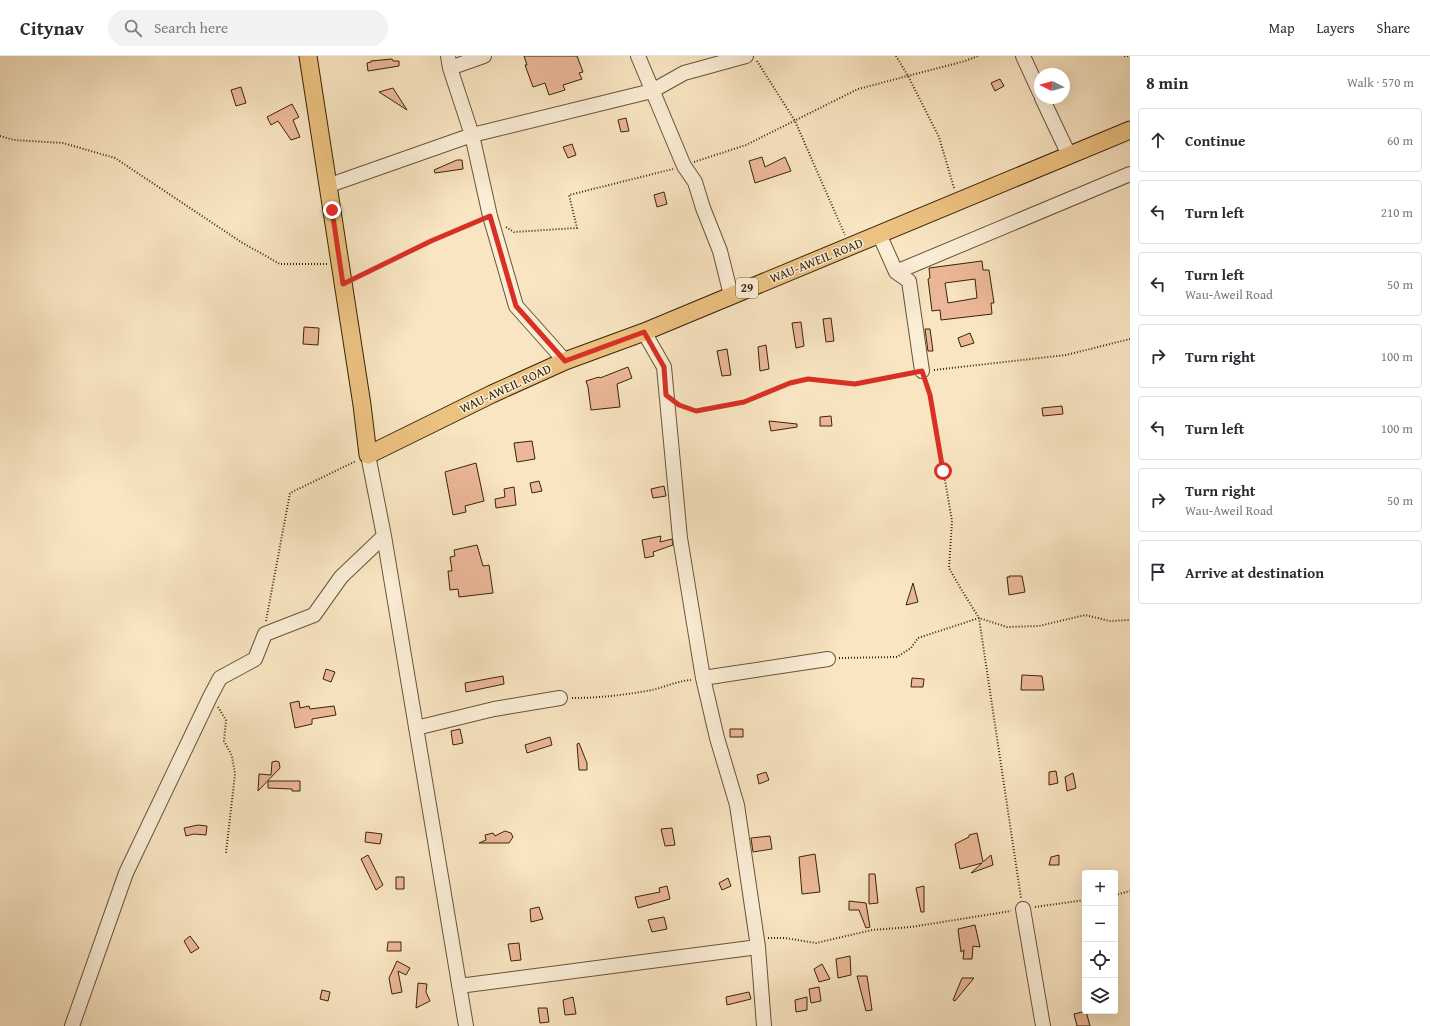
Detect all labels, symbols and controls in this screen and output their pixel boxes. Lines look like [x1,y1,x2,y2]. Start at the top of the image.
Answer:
search box [108,10,388,46]
text: Citynav [20,14,84,42]
icon: search [122,17,144,39]
text: Search here [154,17,228,38]
text: Map [1269,18,1295,38]
text: Layers [1317,18,1355,38]
text: Share [1377,18,1410,38]
north arrow [1034,68,1070,104]
text: 8 min [1146,70,1188,95]
text: Walk · 570 m [1347,73,1414,92]
icon: ahead [1147,129,1169,151]
text: Continue [1185,130,1246,151]
text: 60 m [1387,131,1413,150]
route end [323,201,341,219]
icon: left [1147,201,1169,223]
text: Turn left [1185,202,1244,223]
text: 210 m [1381,203,1413,222]
street label: WAU-AWEIL ROAD [767,233,866,288]
text: Turn left [1185,264,1244,285]
icon: left [1147,273,1169,295]
text: 50 m [1387,275,1413,294]
road number: 29 [736,278,758,298]
text: Wau-Aweil Road [1185,285,1273,304]
icon: right [1147,345,1169,367]
text: Turn right [1185,346,1256,367]
text: 100 m [1381,347,1413,366]
street label: WAU-AWEIL ROAD [456,359,554,418]
icon: left [1147,417,1169,439]
text: Turn left [1185,418,1244,439]
text: 100 m [1381,419,1413,438]
route start [934,462,952,480]
text: Turn right [1185,480,1256,501]
icon: right [1147,489,1169,511]
text: 50 m [1387,491,1413,510]
text: Wau-Aweil Road [1185,501,1273,520]
icon: arrive [1147,561,1169,583]
text: Arrive at destination [1185,562,1324,583]
map controls [1082,870,1118,1014]
button: + [1082,870,1118,906]
button: − [1082,906,1118,942]
button: locate [1082,942,1118,978]
button: layers [1082,978,1118,1014]

